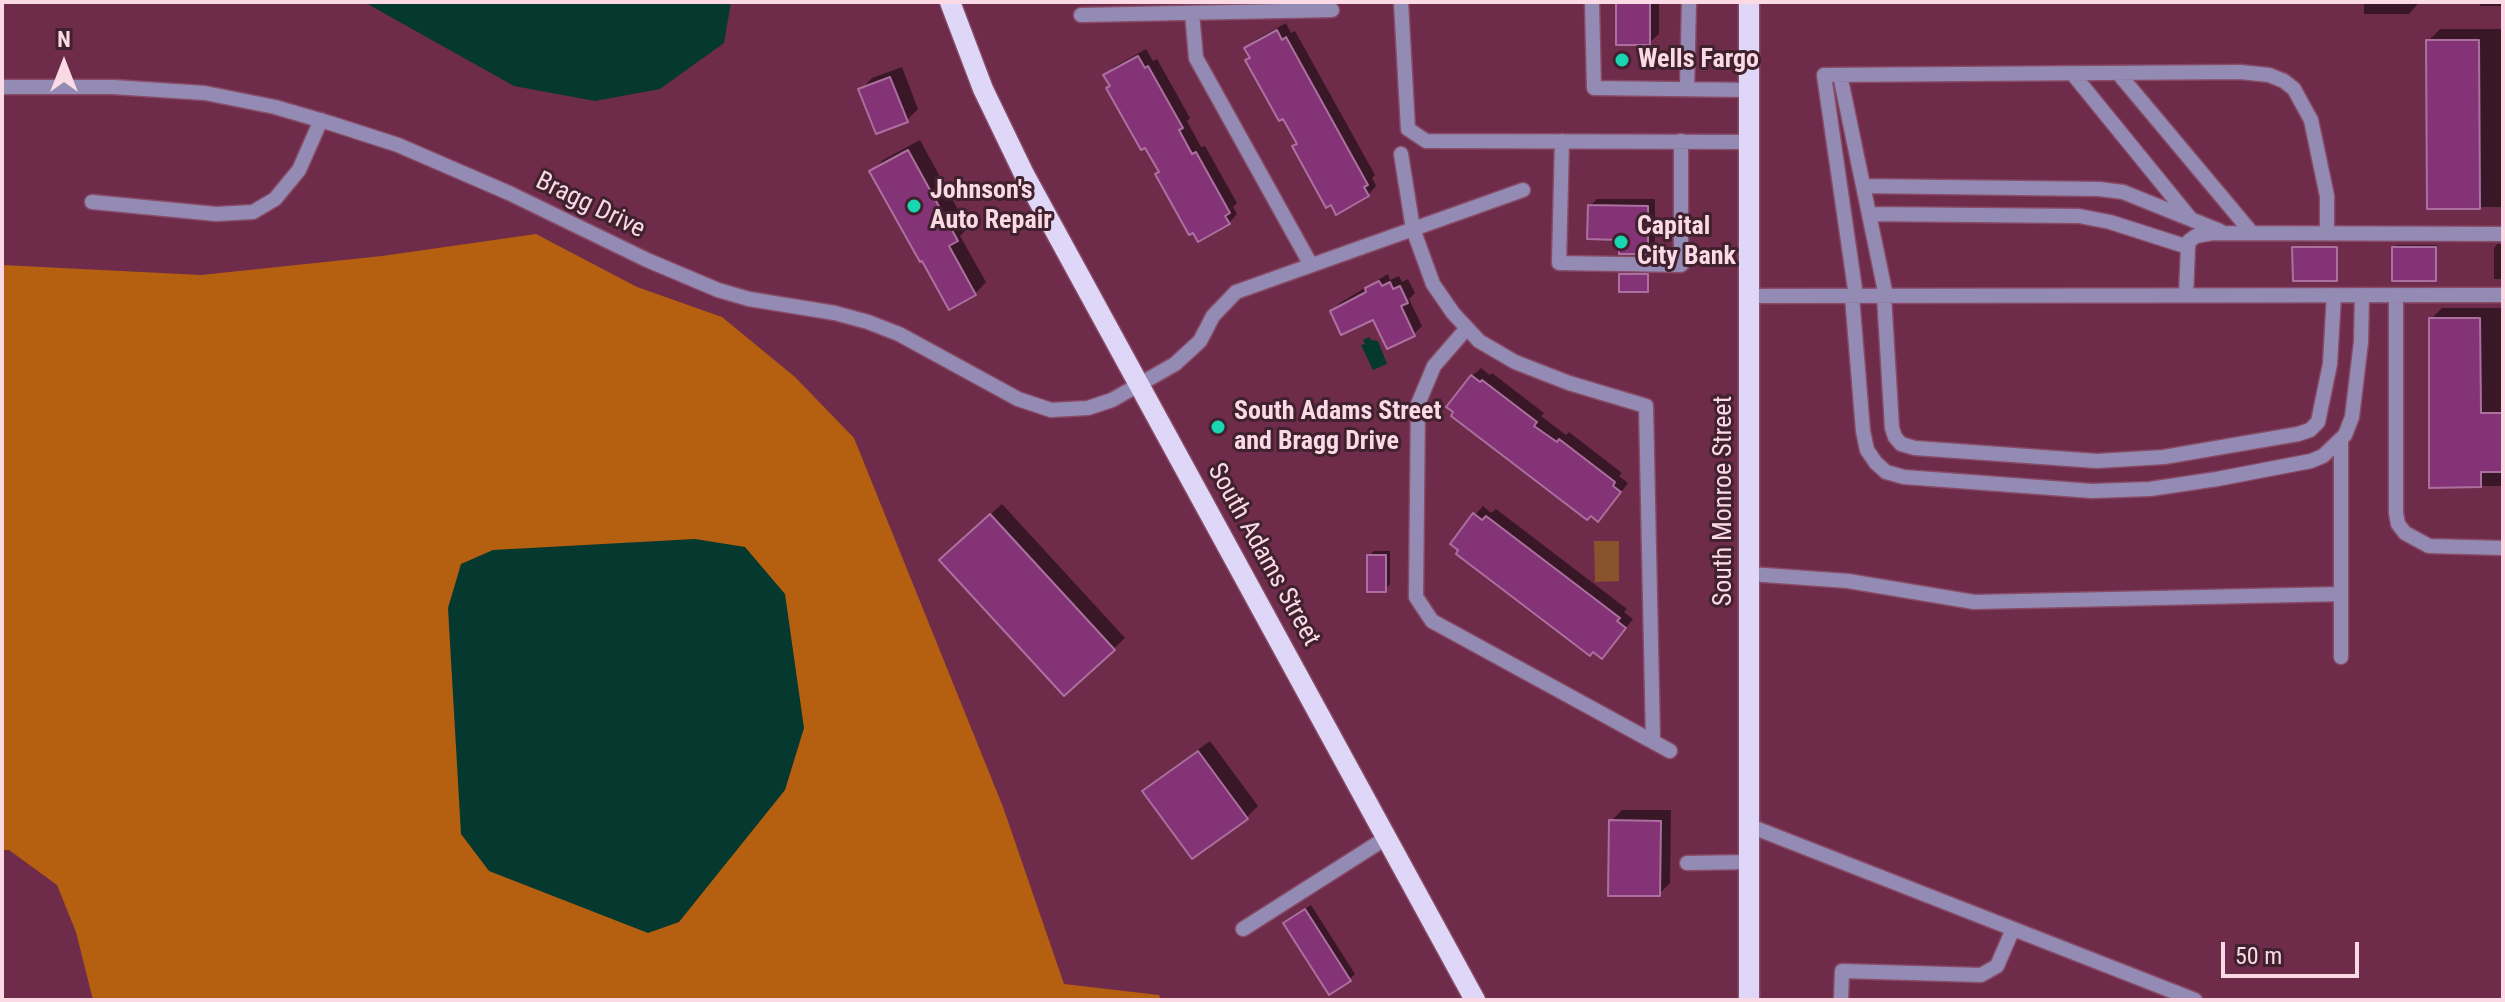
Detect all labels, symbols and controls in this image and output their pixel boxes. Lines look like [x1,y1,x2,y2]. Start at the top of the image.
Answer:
north arrow [24,24,104,104]
text: N [57,27,71,52]
place label: Wells Fargo [1638,44,1759,76]
marker: Wells Fargo [1613,51,1631,69]
street label: Bragg Drive [530,166,650,246]
place label: Johnson's Auto Repair [930,175,1052,236]
marker: Johnson's Auto Repair [905,197,923,215]
place label: Capital City Bank [1637,211,1736,272]
marker: Capital City Bank [1612,233,1630,251]
place label: South Adams Street and Bragg Drive [1234,396,1441,458]
street label: South Monroe Street [1708,396,1740,606]
marker: South Adams Street and Bragg Drive [1209,418,1227,436]
street label: South Adams Street [1200,458,1326,652]
scale bar [2225,926,2363,976]
text: 50 m [2235,942,2282,970]

